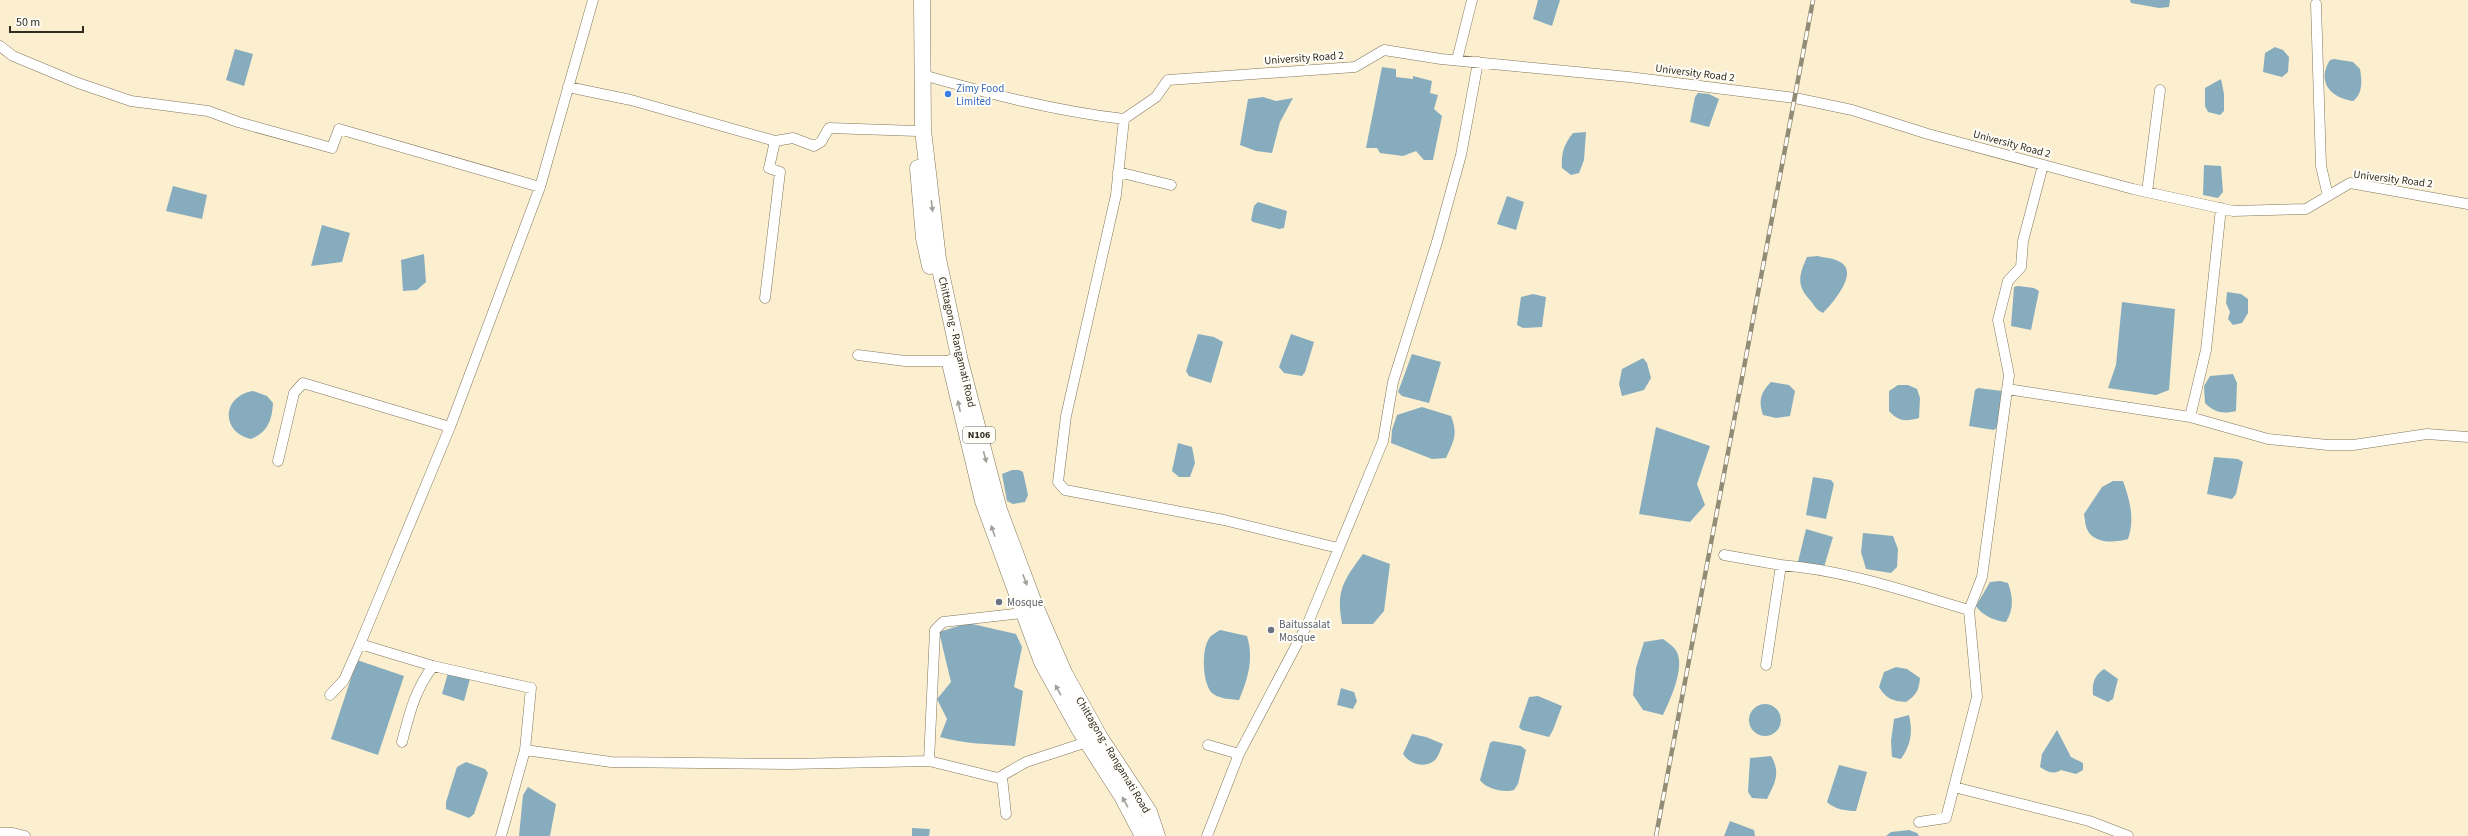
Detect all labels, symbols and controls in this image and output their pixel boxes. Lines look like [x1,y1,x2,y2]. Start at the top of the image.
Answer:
scale bar [10,8,83,34]
text: 50 m [16,14,40,31]
street label: University Road 2 [1264,48,1344,68]
street label: University Road 2 [1654,61,1736,85]
place label: Zimy Food Limited [956,81,1004,109]
marker: Zimy Food Limited [943,89,953,99]
street label: University Road 2 [1972,126,2052,162]
street label: University Road 2 [2352,167,2434,191]
one-way arrow [929,200,935,213]
street label: Chittagong - Rangamati Road [935,275,979,409]
one-way arrow [956,400,962,412]
road number: N106 [963,427,995,443]
one-way arrow [982,451,988,463]
one-way arrow [990,525,996,537]
one-way arrow [1023,575,1029,587]
place label: Mosque [1007,595,1044,610]
marker: Mosque [994,597,1004,607]
place label: Baitussalat Mosque [1279,617,1330,645]
marker: Baitussalat Mosque [1266,625,1276,635]
one-way arrow [1055,684,1061,696]
street label: Chittagong - Rangamati Road [1072,694,1154,816]
one-way arrow [1121,796,1128,807]

